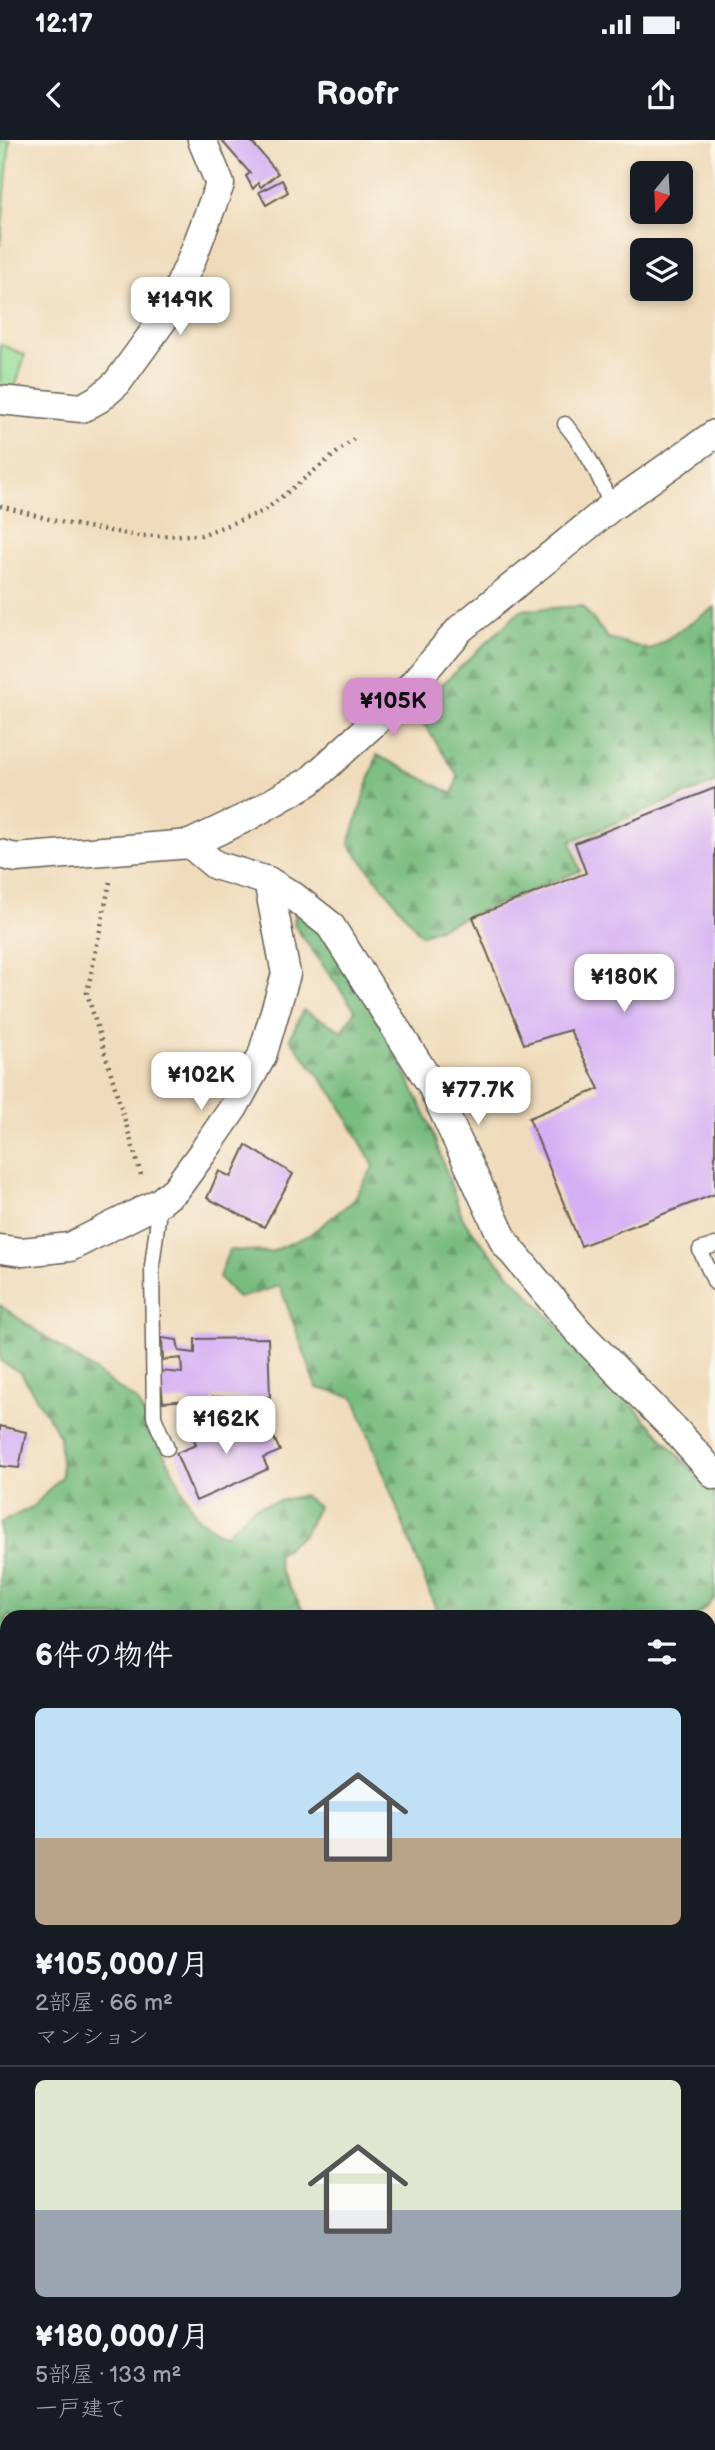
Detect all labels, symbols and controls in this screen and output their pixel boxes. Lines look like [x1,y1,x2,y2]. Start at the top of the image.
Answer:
text: 12:17 [35,9,93,40]
text: Roofr [316,75,399,114]
icon: back [35,76,73,114]
icon: share [642,76,680,114]
north arrow [630,161,693,224]
map controls [630,161,693,301]
button: layers [630,238,693,301]
pin: ¥149K [131,278,229,337]
text: ¥149K [147,286,213,314]
pin: ¥105K [344,678,442,738]
text: ¥105K [359,687,427,715]
pin: ¥180K [575,954,673,1014]
text: ¥180K [590,963,658,991]
pin: ¥102K [152,1052,250,1112]
text: ¥102K [167,1061,235,1089]
pin: ¥77.7K [421,1068,535,1127]
text: ¥77.7K [442,1076,514,1104]
pin: ¥162K [177,1396,275,1456]
text: ¥162K [192,1405,260,1433]
icon: filters [643,1633,681,1671]
text: 6件の物件 [35,1638,173,1674]
icon: home [295,1754,421,1880]
text: ¥105,000/月 [35,1947,209,1983]
text: 2部屋 · 66 m² [35,1989,173,2017]
text: マンション [35,2023,149,2051]
icon: home [295,2126,421,2252]
text: ¥180,000/月 [35,2319,210,2355]
text: 5部屋 · 133 m² [35,2361,182,2389]
text: 一戸建て [35,2395,127,2423]

